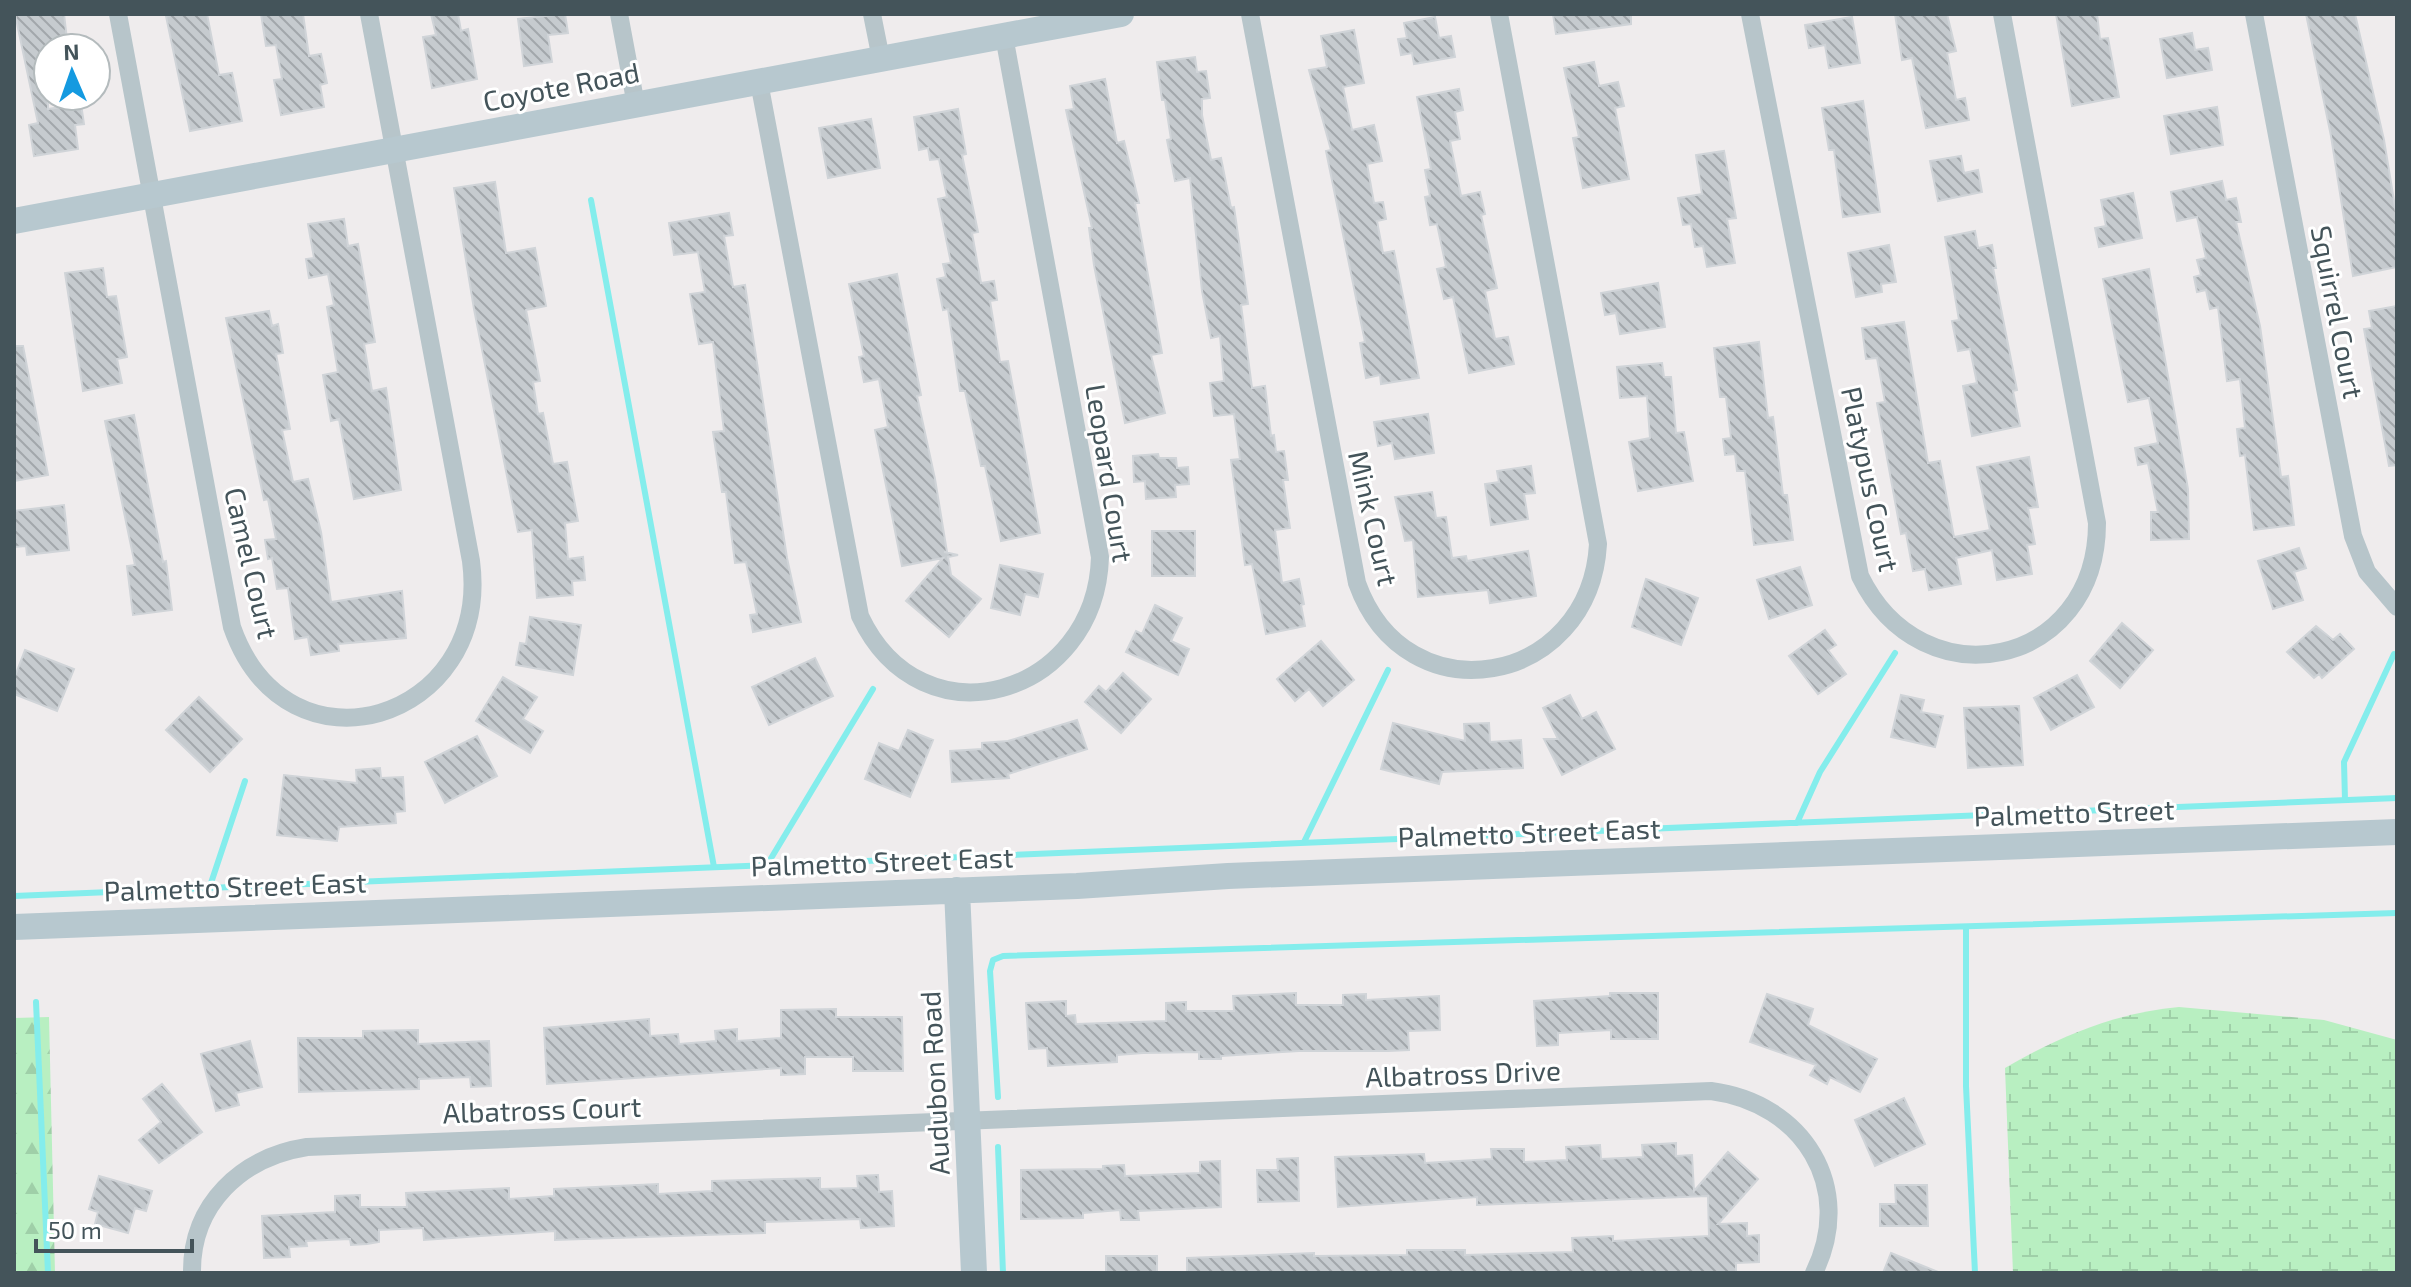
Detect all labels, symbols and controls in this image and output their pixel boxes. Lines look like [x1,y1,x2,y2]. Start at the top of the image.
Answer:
north arrow [32,32,112,112]
text: N [63,38,80,64]
street label: Coyote Road [480,54,642,118]
street label: Squirrel Court [2305,223,2371,401]
street label: Leopard Court [1079,382,1141,564]
street label: Platypus Court [1835,383,1907,575]
street label: Mink Court [1342,447,1406,589]
street label: Camel Court [218,484,286,642]
street label: Palmetto Street [1973,792,2175,832]
street label: Palmetto Street East [1397,810,1661,854]
street label: Palmetto Street East [750,839,1014,883]
street label: Palmetto Street East [103,864,367,908]
street label: Audubon Road [912,990,956,1176]
street label: Albatross Drive [1365,1053,1561,1093]
street label: Albatross Court [442,1089,642,1129]
scale bar [36,1203,192,1253]
text: 50 m [48,1215,102,1244]

